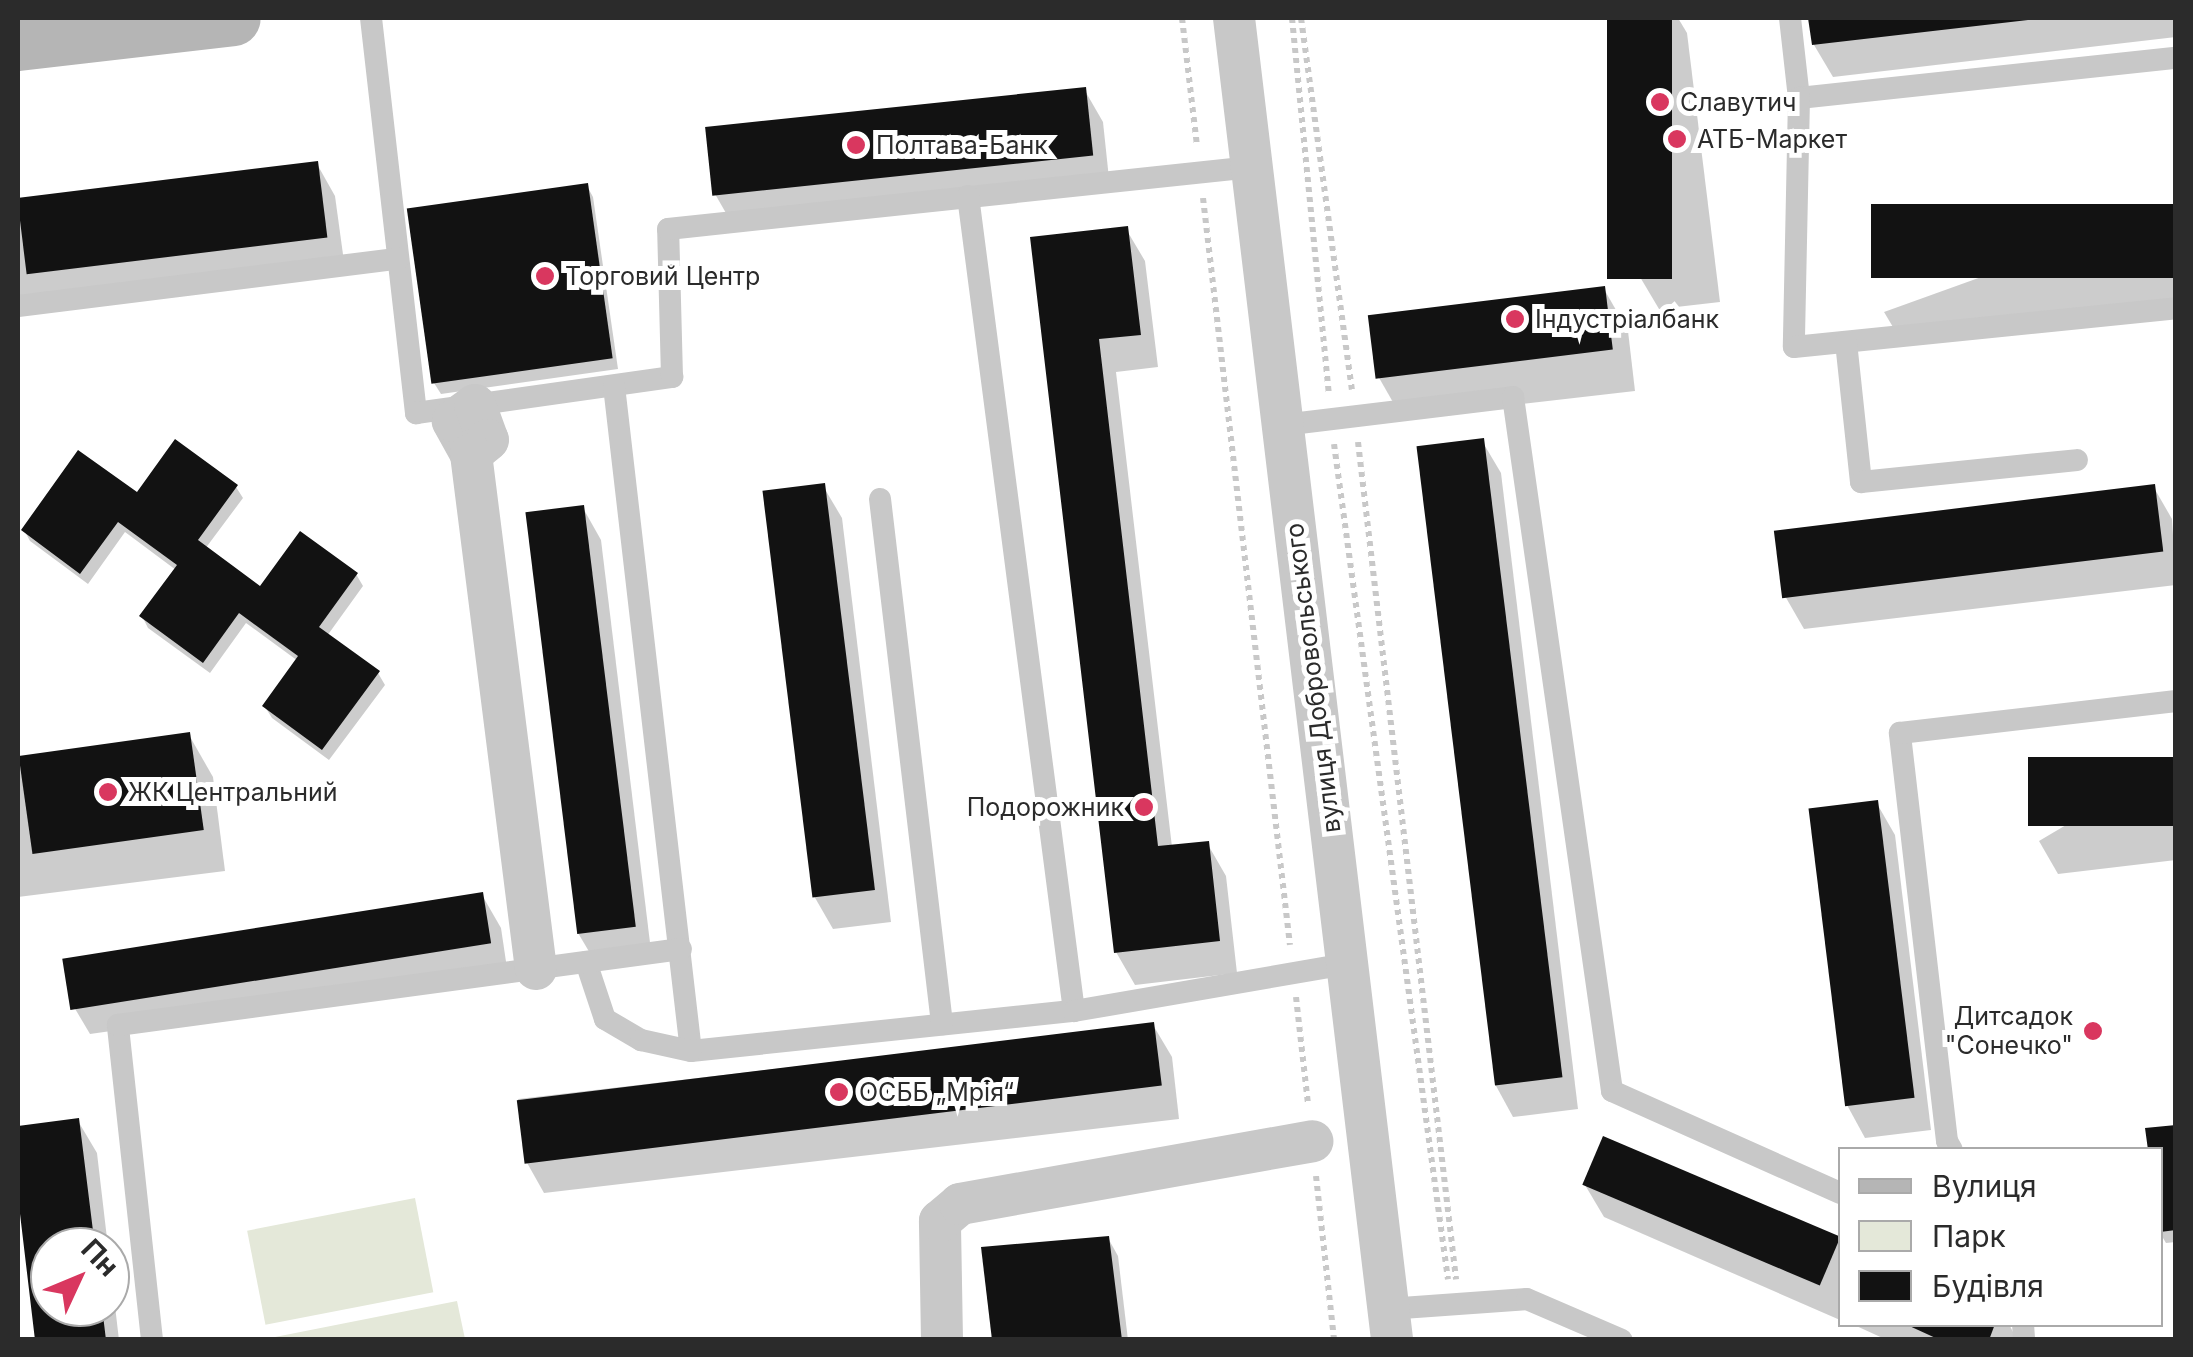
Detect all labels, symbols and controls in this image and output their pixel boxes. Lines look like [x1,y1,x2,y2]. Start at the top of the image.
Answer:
place label: Славутич [1680,87,1796,117]
marker: Славутич [1649,91,1671,113]
place label: АТБ-Маркет [1697,124,1847,154]
marker: АТБ-Маркет [1666,128,1688,150]
place label: Полтава-Банк [876,130,1048,160]
marker: Полтава-Банк [845,134,867,156]
place label: Торговий Центр [565,261,760,291]
marker: Торговий Центр [534,265,556,287]
place label: Індустріалбанк [1535,304,1719,334]
marker: Індустріалбанк [1504,308,1526,330]
street label: вулиця Добровольського [1279,521,1347,835]
place label: ЖК Центральний [128,777,338,807]
marker: ЖК Центральний [97,781,119,803]
place label: Подорожник [967,792,1124,822]
marker: Подорожник [1133,796,1155,818]
place label: Дитсадок "Сонечко" [1945,1002,2073,1061]
marker: Дитсадок "Сонечко" [2082,1020,2104,1042]
place label: ОСББ „Мрія“ [859,1077,1014,1107]
marker: ОСББ „Мрія“ [828,1081,850,1103]
legend [1838,1147,2163,1327]
text: Вулиця [1932,1168,2037,1204]
text: Парк [1932,1218,2006,1254]
north arrow [30,1227,130,1327]
text: Пн [75,1232,126,1283]
text: Будівля [1932,1268,2044,1304]

